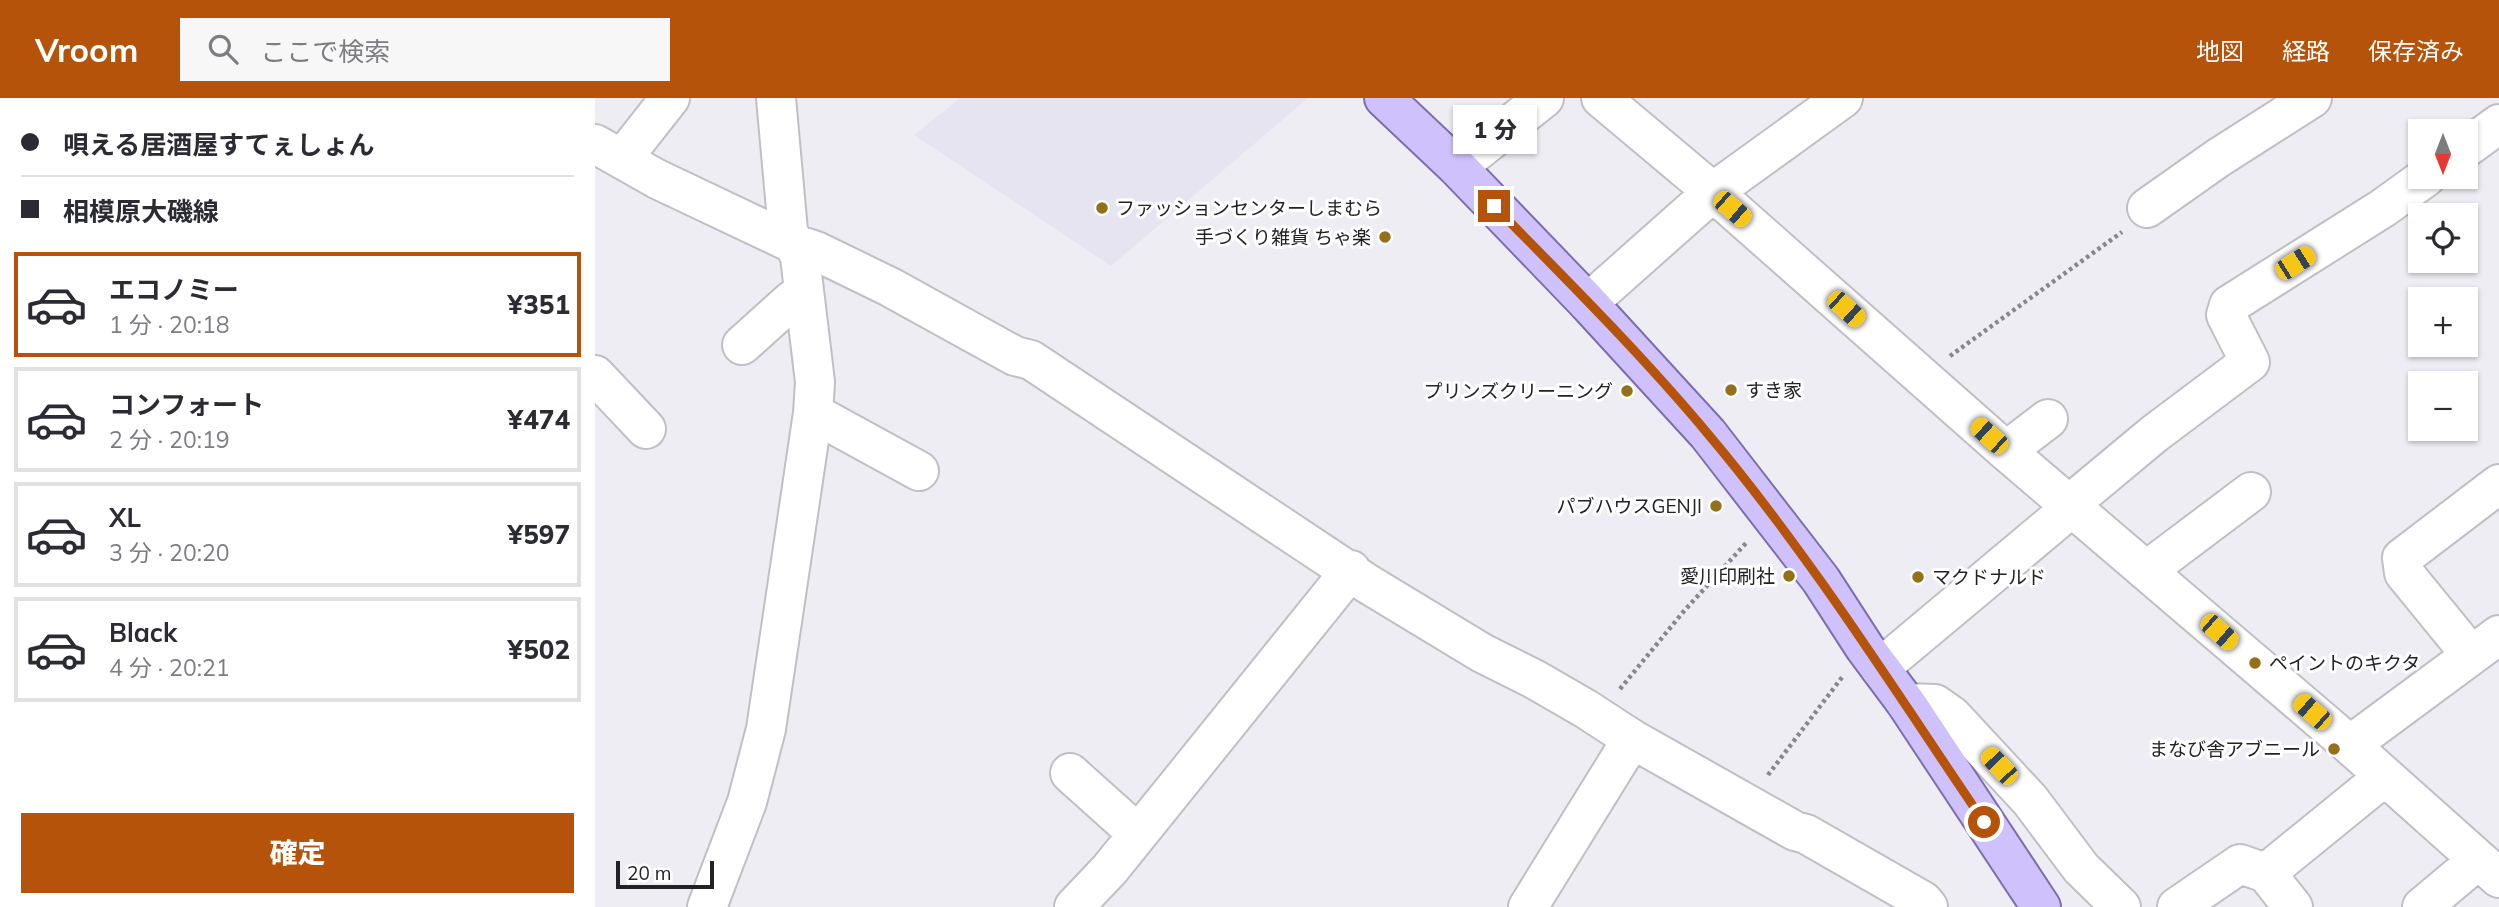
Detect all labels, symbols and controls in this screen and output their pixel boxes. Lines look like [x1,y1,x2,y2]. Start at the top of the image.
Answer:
search box [180,18,670,81]
text: Vroom [35,29,138,70]
icon: search [204,30,242,68]
text: ここで検索 [260,35,390,68]
text: 地図 [2196,36,2244,66]
text: 経路 [2282,36,2330,66]
text: 保存済み [2368,36,2464,66]
callout: 1 分 [1452,105,1536,154]
text: 1 分 [1473,115,1517,144]
north arrow [2408,119,2478,189]
map controls [2408,119,2478,441]
text: 唄える居酒屋すてぇしょん [63,128,374,161]
car [1710,187,1755,231]
route end [1478,190,1510,222]
text: 相模原大磯線 [63,195,219,228]
place label: ファッションセンターしまむら [1116,196,1382,220]
marker: ファッションセンターしまむら [1094,200,1110,216]
button: locate [2408,203,2478,273]
place label: 手づくり雑貨 ちゃ楽 [1195,225,1371,249]
marker: 手づくり雑貨 ちゃ楽 [1377,229,1393,245]
car [2272,243,2319,283]
icon: car [25,273,88,336]
text: エコノミー [109,273,239,306]
car [1824,287,1869,331]
button: + [2408,287,2478,357]
text: ¥351 [508,288,570,321]
text: 1 分 · 20:18 [109,310,230,339]
button: − [2408,371,2478,441]
place label: すき家 [1745,378,1802,402]
place label: プリンズクリーニング [1423,379,1613,403]
marker: すき家 [1723,382,1739,398]
marker: プリンズクリーニング [1619,383,1635,399]
icon: car [25,388,88,451]
text: コンフォート [109,388,264,421]
text: ¥474 [508,403,570,436]
car [1967,414,2012,458]
text: 2 分 · 20:19 [109,425,230,454]
place label: パブハウスGENJI [1557,494,1702,518]
marker: パブハウスGENJI [1708,498,1724,514]
text: XL [109,501,141,534]
icon: car [25,503,88,566]
text: ¥597 [508,518,570,551]
text: 3 分 · 20:20 [109,538,230,567]
place label: 愛川印刷社 [1680,564,1775,588]
place label: マクドナルド [1932,565,2046,589]
marker: 愛川印刷社 [1781,568,1797,584]
marker: マクドナルド [1910,569,1926,585]
car [2197,610,2242,654]
text: Black [109,616,177,649]
icon: car [25,618,88,681]
text: ¥502 [508,633,570,666]
place label: ペイントのキクタ [2269,651,2420,675]
text: 4 分 · 20:21 [109,653,230,682]
marker: ペイントのキクタ [2247,655,2263,671]
car [2290,690,2335,734]
place label: まなび舎アブニール [2149,737,2320,761]
marker: まなび舎アブニール [2326,741,2342,757]
car [1977,743,2022,789]
route start [1968,806,2000,838]
button: 確定 [21,813,574,893]
scale bar [616,858,714,890]
text: 20 m [627,861,671,885]

